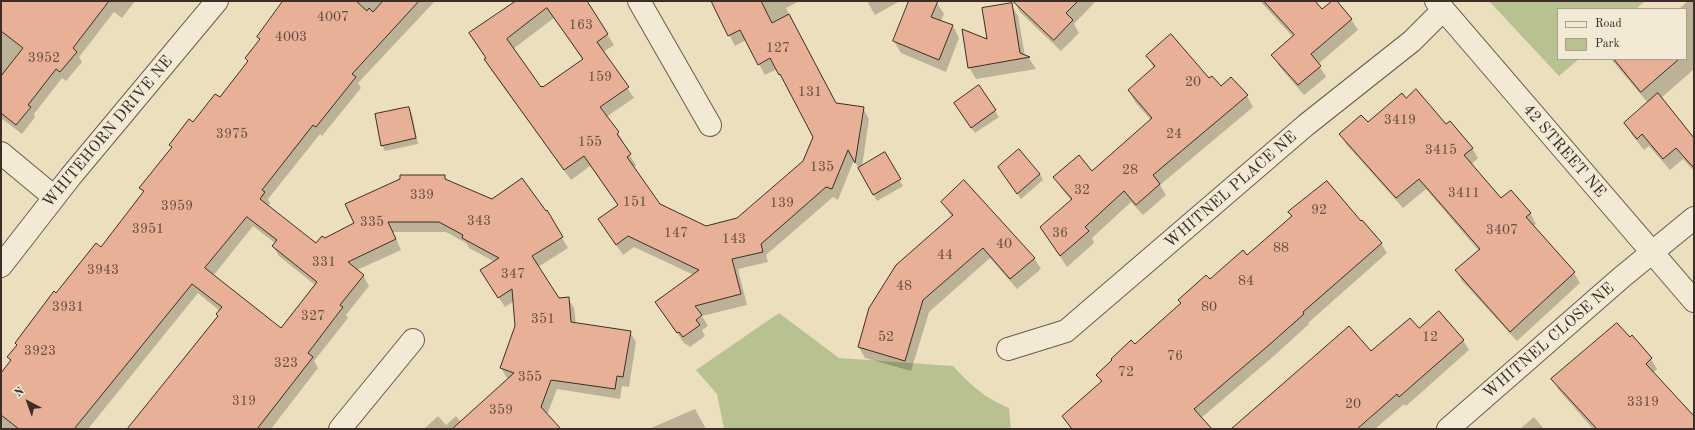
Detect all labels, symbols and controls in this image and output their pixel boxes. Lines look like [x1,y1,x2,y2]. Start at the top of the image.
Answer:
legend [1557,8,1687,60]
house number: 4007 [317,9,349,25]
house number: 163 [569,17,593,33]
text: Road [1595,18,1622,30]
house number: 4003 [275,29,307,45]
text: Park [1595,38,1620,50]
house number: 127 [766,40,790,56]
house number: 3952 [28,50,60,66]
street label: WHITEHORN DRIVE NE [39,52,177,212]
house number: 159 [588,69,612,85]
house number: 20 [1185,74,1201,90]
house number: 131 [798,84,822,100]
street label: 42 STREET NE [1518,100,1610,202]
house number: 3419 [1384,112,1416,128]
house number: 3975 [216,126,248,142]
house number: 24 [1166,126,1182,142]
street label: WHITNEL PLACE NE [1161,127,1301,253]
house number: 155 [578,134,602,150]
house number: 3415 [1425,142,1457,158]
house number: 135 [810,159,834,175]
house number: 28 [1122,162,1138,178]
house number: 32 [1074,182,1090,198]
house number: 3411 [1448,185,1480,201]
house number: 339 [410,187,434,203]
house number: 151 [623,194,647,210]
house number: 139 [770,195,794,211]
house number: 3959 [161,198,193,214]
house number: 92 [1311,202,1327,218]
house number: 343 [467,213,491,229]
house number: 335 [360,214,384,230]
house number: 3951 [132,221,164,237]
house number: 3407 [1486,222,1518,238]
house number: 147 [664,225,688,241]
house number: 36 [1052,225,1068,241]
house number: 143 [722,231,746,247]
house number: 40 [996,236,1012,252]
house number: 88 [1273,240,1289,256]
house number: 44 [937,247,953,263]
house number: 331 [312,254,336,270]
house number: 3943 [87,262,119,278]
house number: 347 [501,266,525,282]
house number: 84 [1238,273,1254,289]
house number: 48 [896,278,912,294]
street label: WHITNEL CLOSE NE [1480,279,1618,403]
house number: 3931 [52,299,84,315]
house number: 80 [1201,299,1217,315]
house number: 327 [301,308,325,324]
house number: 351 [531,311,555,327]
house number: 52 [878,329,894,345]
house number: 12 [1422,329,1438,345]
house number: 3923 [24,343,56,359]
house number: 76 [1167,348,1183,364]
house number: 323 [274,355,298,371]
house number: 72 [1118,364,1134,380]
house number: 355 [518,369,542,385]
north arrow [8,382,48,422]
text: N [13,386,27,399]
house number: 319 [232,393,256,409]
house number: 3319 [1627,394,1659,410]
house number: 20 [1345,396,1361,412]
house number: 359 [489,402,513,418]

